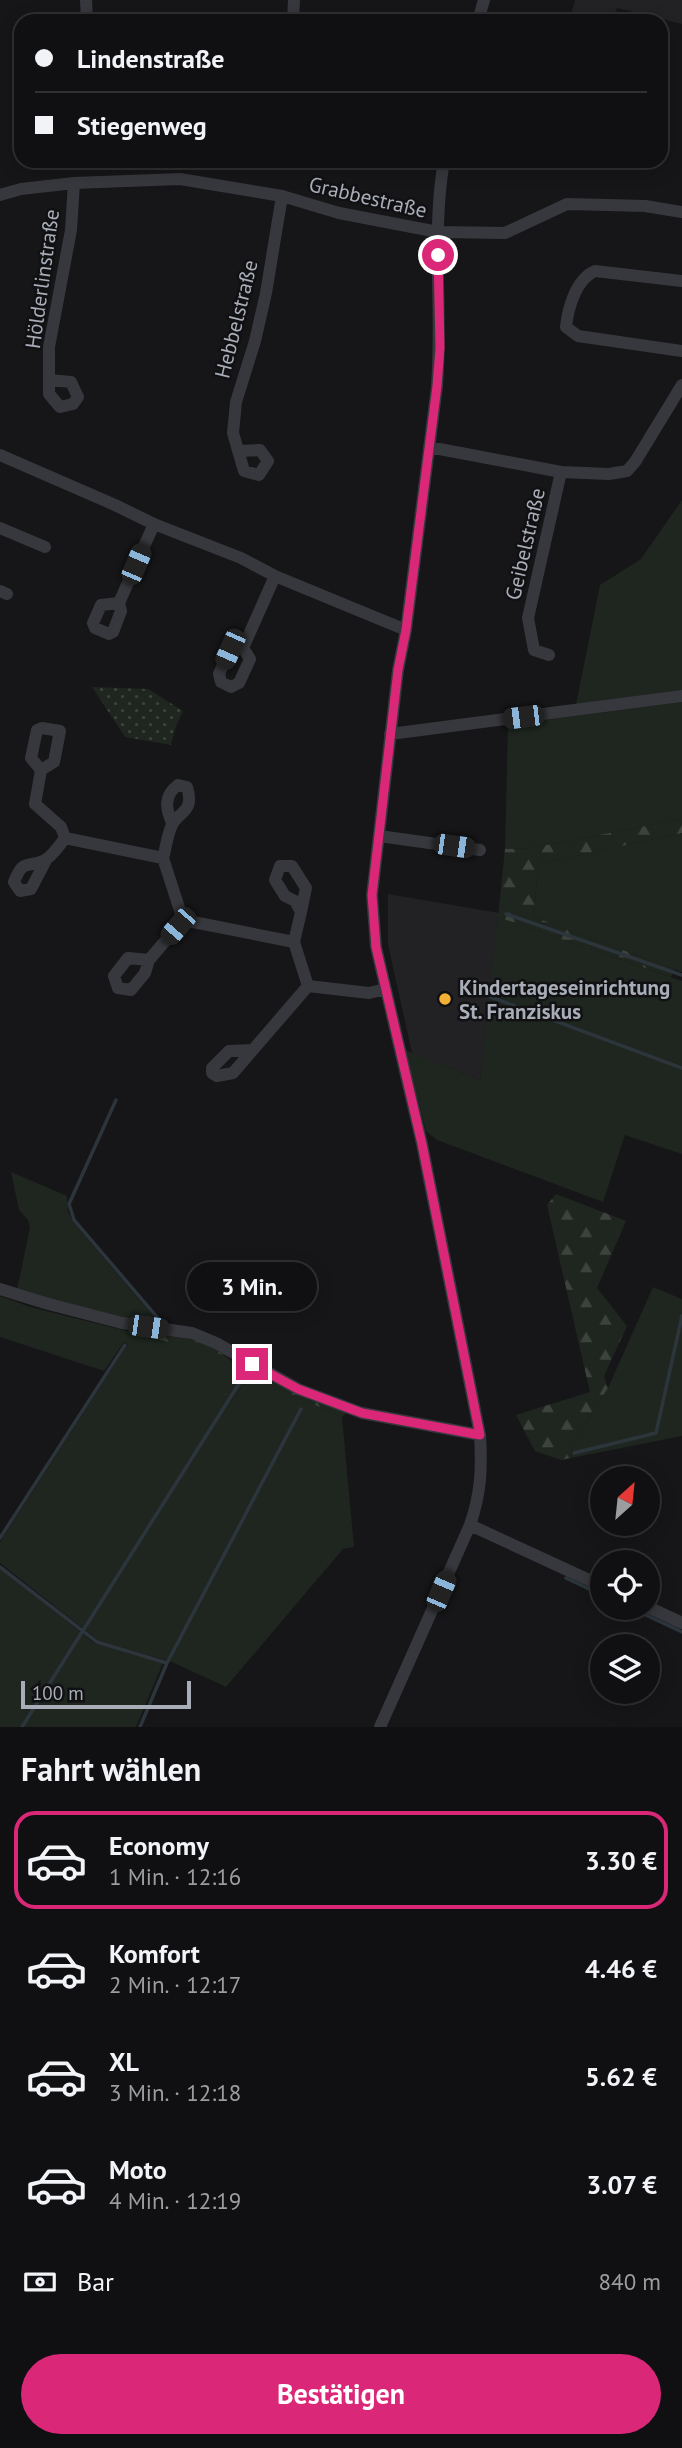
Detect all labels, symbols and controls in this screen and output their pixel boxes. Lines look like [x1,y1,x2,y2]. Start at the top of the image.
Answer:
text: Lindenstraße [77,42,225,75]
text: Stiegenweg [77,109,207,142]
street label: Grabbestraße [306,170,430,224]
street label: Hölderlinstraße [19,208,65,350]
route start [422,239,454,271]
street label: Hebbelstraße [208,257,264,381]
street label: Geibelstraße [499,485,551,603]
car [119,541,154,587]
car [212,626,249,672]
car [501,704,546,730]
car [432,833,477,859]
car [157,903,200,949]
place label: Kindertageseinrichtung St. Franziskus [459,974,670,1025]
marker: Kindertageseinrichtung St. Franziskus [437,991,453,1007]
callout: 3 Min. [187,1262,317,1312]
text: 3 Min. [221,1272,283,1301]
car [126,1314,171,1340]
route end [236,1348,268,1380]
north arrow [590,1466,660,1536]
map controls [590,1466,660,1704]
button: locate [590,1550,660,1620]
car [424,1568,459,1614]
button: layers [590,1634,660,1704]
scale bar [21,1678,191,1710]
text: 100 m [32,1681,84,1705]
text: Fahrt wählen [21,1748,201,1790]
icon: car [25,1829,88,1892]
text: Economy [109,1829,209,1862]
text: 3.30 € [585,1844,657,1877]
text: 1 Min. · 12:16 [109,1862,241,1891]
icon: car [25,1937,88,2000]
text: Komfort [109,1937,200,1970]
text: 4.46 € [585,1952,657,1985]
text: 2 Min. · 12:17 [109,1970,241,1999]
icon: car [25,2045,88,2108]
text: XL [109,2045,139,2078]
text: 5.62 € [585,2060,657,2093]
text: 3 Min. · 12:18 [109,2078,241,2107]
icon: car [25,2153,88,2216]
text: Moto [109,2153,167,2186]
text: 3.07 € [586,2168,657,2201]
text: 4 Min. · 12:19 [109,2186,241,2215]
icon: cash [21,2263,59,2301]
text: Bar [77,2265,114,2298]
text: 840 m [599,2267,661,2296]
button: Bestätigen [21,2354,661,2434]

